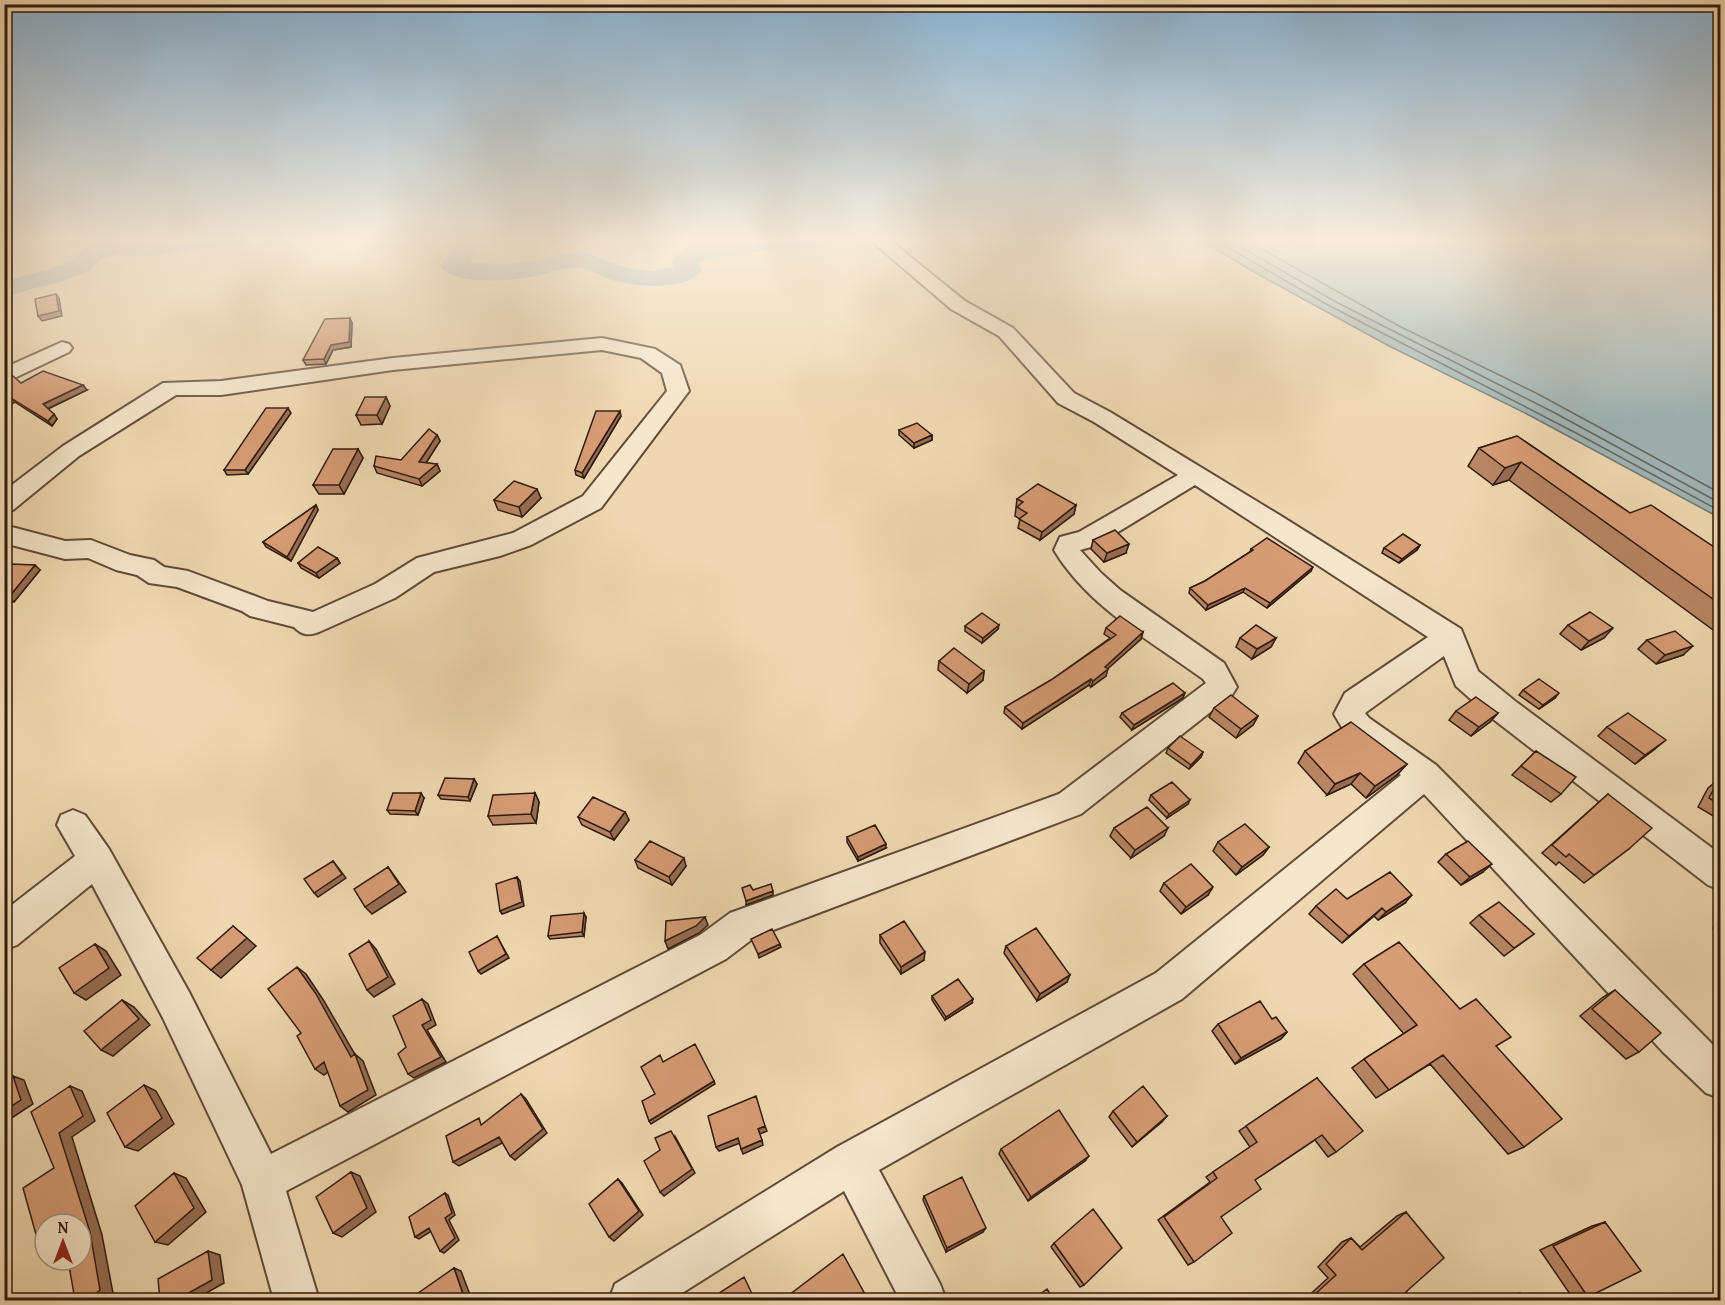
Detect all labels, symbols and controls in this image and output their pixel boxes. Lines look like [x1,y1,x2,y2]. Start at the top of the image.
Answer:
north arrow [33,1212,93,1272]
text: N [58,1215,69,1239]

